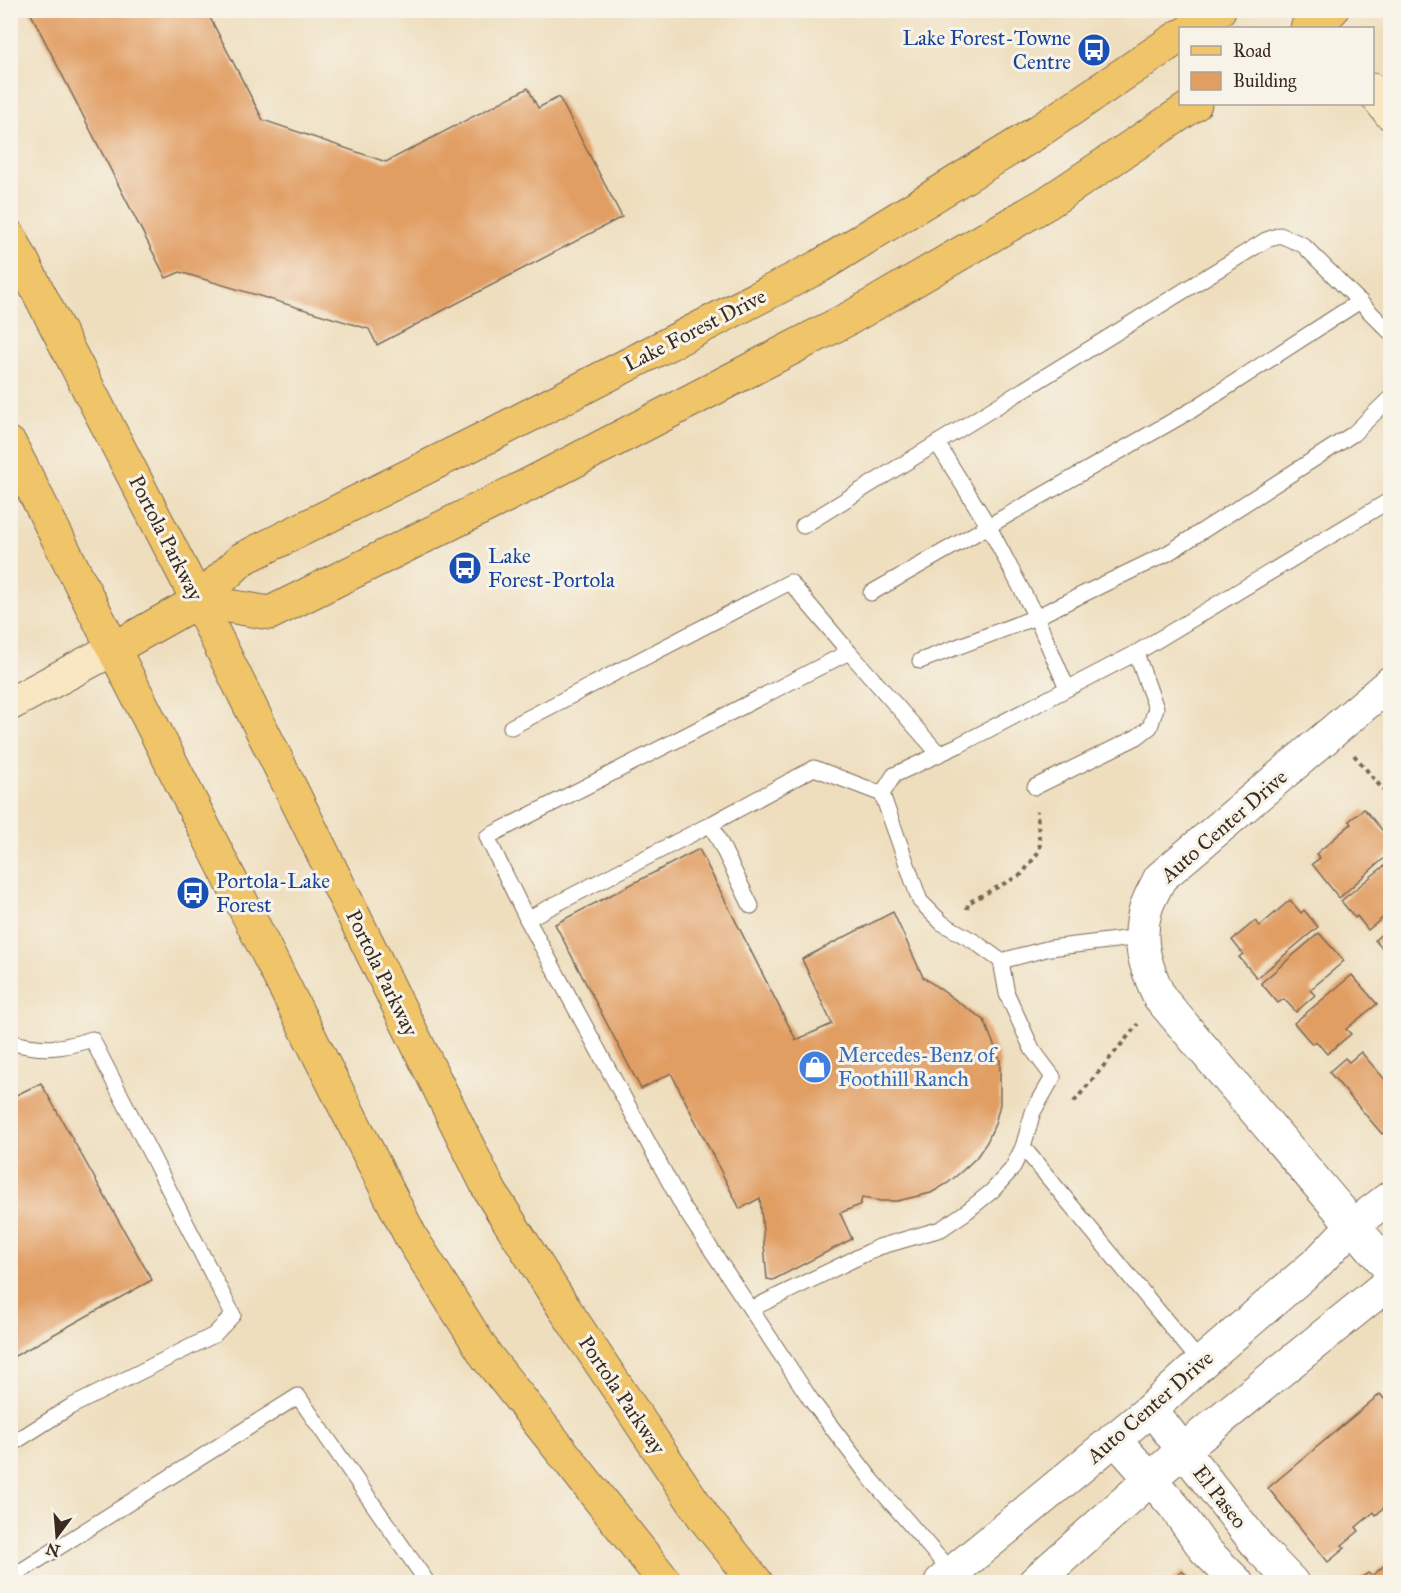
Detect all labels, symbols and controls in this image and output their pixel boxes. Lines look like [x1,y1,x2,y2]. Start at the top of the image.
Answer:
place label: Lake Forest-Towne Centre [902,25,1071,75]
legend [1179,27,1374,105]
bus stop icon: Lake Forest-Towne Centre [1076,32,1112,68]
text: Road [1233,40,1271,62]
text: Building [1233,70,1297,93]
street label: Lake Forest Drive [620,283,771,377]
street label: Portola Parkway [123,471,209,606]
place label: Lake Forest-Portola [488,543,615,593]
bus stop icon: Lake Forest-Portola [447,550,483,586]
street label: Auto Center Drive [1155,764,1293,889]
place label: Portola-Lake Forest [216,868,330,918]
bus stop icon: Portola-Lake Forest [175,875,211,911]
street label: Portola Parkway [340,906,424,1041]
place label: Mercedes-Benz of Foothill Ranch [838,1042,998,1092]
shop icon: Mercedes-Benz of Foothill Ranch [797,1049,833,1085]
street label: Portola Parkway [573,1331,672,1460]
street label: Auto Center Drive [1081,1345,1219,1470]
street label: El Paseo [1187,1460,1253,1534]
north arrow [27,1506,87,1566]
text: N [43,1539,62,1561]

